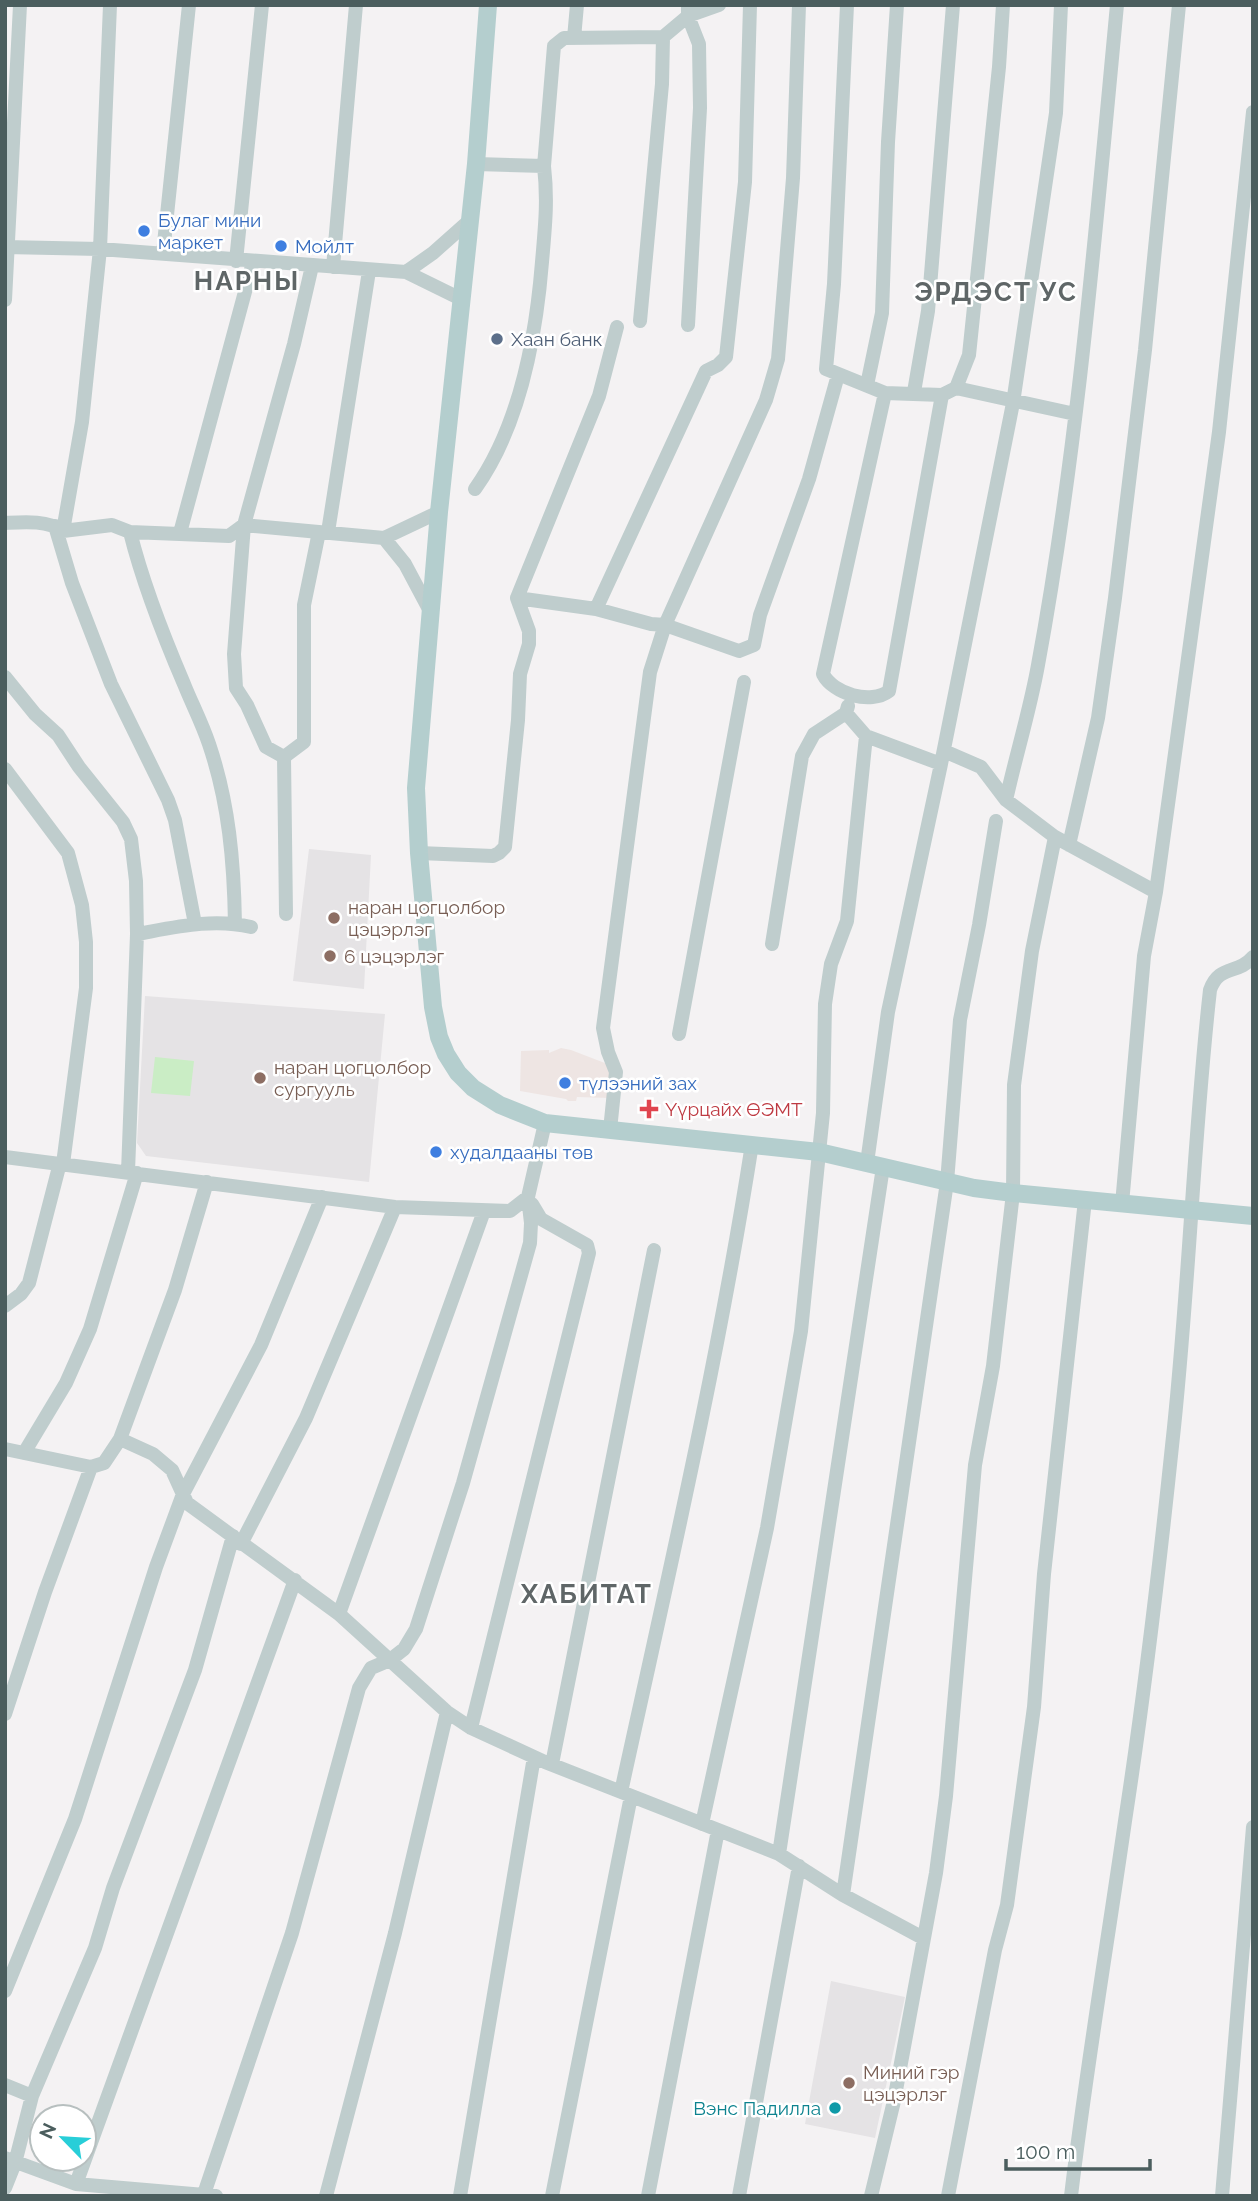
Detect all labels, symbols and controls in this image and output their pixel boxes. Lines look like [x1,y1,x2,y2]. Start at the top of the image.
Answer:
place label: Булаг мини маркет [158,209,261,253]
marker: Булаг мини маркет [136,223,152,239]
place label: Мойлт [295,235,354,257]
marker: Мойлт [273,238,289,254]
district label: НАРНЫ [194,266,300,296]
district label: ЭРДЭСТ УС [914,277,1078,307]
place label: Хаан банк [511,328,603,350]
marker: Хаан банк [489,331,505,347]
place label: наран цогцолбор цэцэрлэг [348,896,505,940]
marker: наран цогцолбор цэцэрлэг [326,910,342,926]
place label: 6 цэцэрлэг [344,945,445,967]
marker: 6 цэцэрлэг [322,948,338,964]
place label: наран цогцолбор сургууль [274,1056,431,1100]
marker: наран цогцолбор сургууль [252,1070,268,1086]
place label: түлээний зах [579,1072,697,1094]
marker: түлээний зах [557,1075,573,1091]
place label: Үүрцайх ӨЭМТ [665,1098,803,1120]
marker: Үүрцайх ӨЭМТ [639,1099,659,1119]
place label: худалдааны төв [450,1141,593,1163]
marker: худалдааны төв [428,1144,444,1160]
district label: ХАБИТАТ [520,1579,653,1609]
place label: Миний гэр цэцэрлэг [863,2061,959,2105]
marker: Миний гэр цэцэрлэг [841,2075,857,2091]
place label: Вэнс Падилла [693,2097,821,2119]
marker: Вэнс Падилла [827,2100,843,2116]
north arrow [28,2103,98,2173]
text: N [35,2120,61,2142]
scale bar [1006,2128,1150,2172]
text: 100 m [1016,2139,1075,2164]

